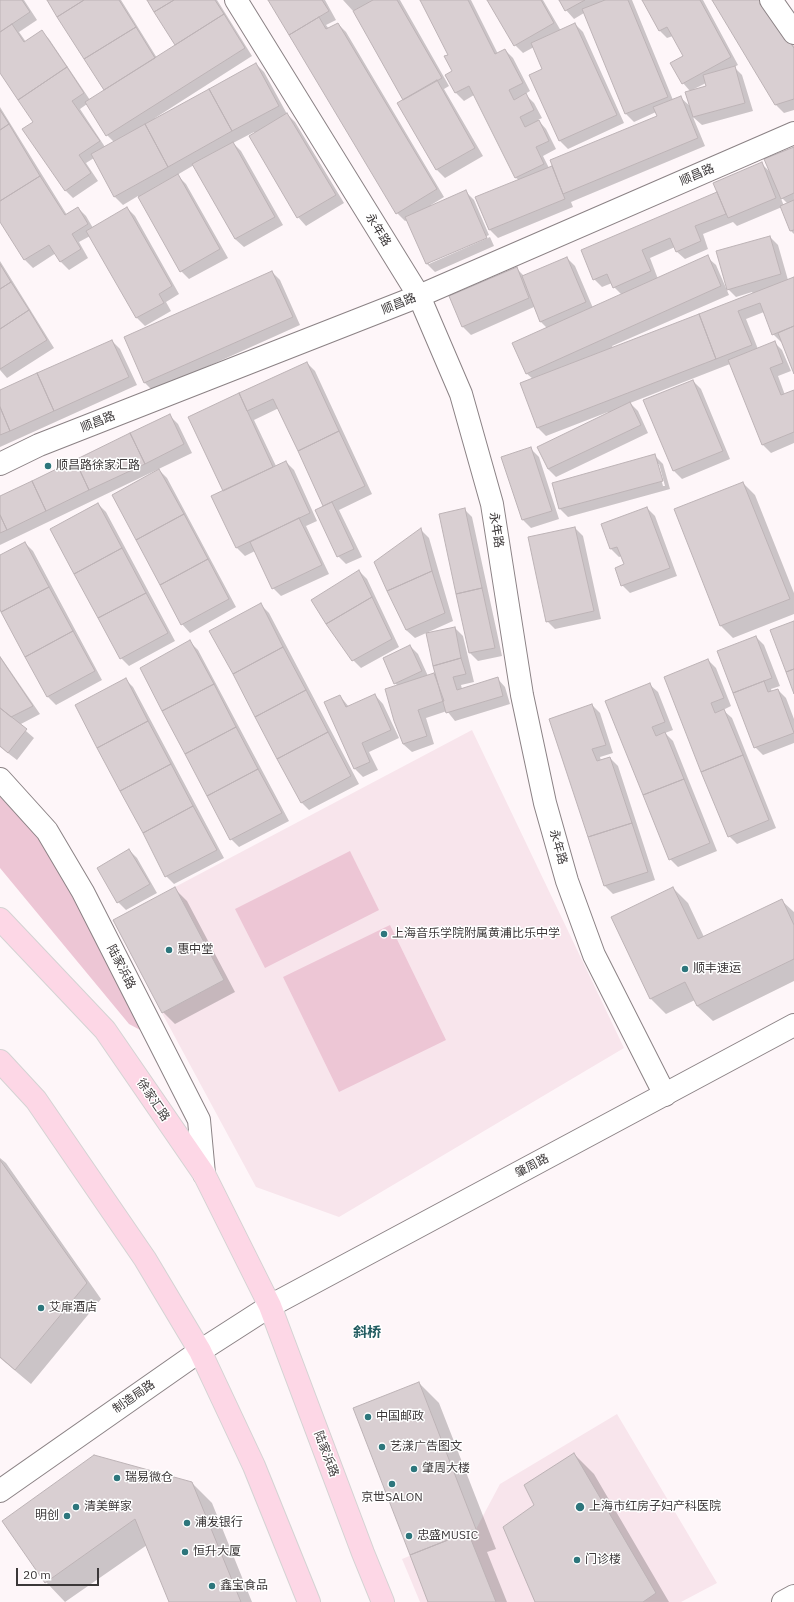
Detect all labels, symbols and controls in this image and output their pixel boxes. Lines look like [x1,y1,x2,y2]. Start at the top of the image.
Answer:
street label: 顺昌路 [678,161,716,189]
street label: 永年路 [362,211,394,249]
street label: 顺昌路 [380,291,418,317]
street label: 顺昌路 [79,409,117,435]
place label: 顺昌路徐家汇路 [56,459,140,473]
marker: 顺昌路徐家汇路 [43,461,53,471]
street label: 永年路 [486,511,506,549]
street label: 永年路 [546,828,570,866]
place label: 上海音乐学院附属黄浦比乐中学 [392,927,560,941]
marker: 上海音乐学院附属黄浦比乐中学 [379,929,389,939]
street label: 陆家浜路 [104,942,138,992]
place label: 惠中堂 [177,943,213,957]
marker: 惠中堂 [164,945,174,955]
place label: 顺丰速运 [693,962,741,976]
marker: 顺丰速运 [680,964,690,974]
street label: 徐家汇路 [134,1076,172,1124]
street label: 肇周路 [513,1151,551,1181]
place label: 艾扉酒店 [49,1301,97,1315]
marker: 艾扉酒店 [36,1303,46,1313]
district label: 斜桥 [353,1325,381,1341]
street label: 制造局路 [110,1377,158,1417]
place label: 中国邮政 [376,1410,424,1424]
marker: 中国邮政 [363,1412,373,1422]
street label: 陆家浜路 [311,1429,341,1479]
place label: 艺漾广告图文 [390,1440,462,1454]
marker: 艺漾广告图文 [377,1442,387,1452]
place label: 肇周大楼 [422,1462,470,1476]
marker: 肇周大楼 [409,1464,419,1474]
place label: 瑞易微仓 [125,1471,173,1485]
marker: 瑞易微仓 [112,1473,122,1483]
marker: 京世SALON [387,1479,397,1489]
place label: 京世SALON [361,1491,423,1505]
place label: 清美鲜家 [84,1500,132,1514]
place label: 上海市红房子妇产科医院 [589,1500,721,1514]
marker: 上海市红房子妇产科医院 [574,1501,586,1513]
marker: 清美鲜家 [71,1502,81,1512]
place label: 明创 [35,1509,59,1523]
marker: 明创 [62,1511,72,1521]
place label: 浦发银行 [195,1516,243,1530]
marker: 浦发银行 [182,1518,192,1528]
place label: 忠盛MUSIC [417,1529,478,1543]
marker: 忠盛MUSIC [404,1531,414,1541]
place label: 恒升大厦 [193,1545,241,1559]
marker: 恒升大厦 [180,1547,190,1557]
place label: 门诊楼 [585,1553,621,1567]
marker: 门诊楼 [572,1555,582,1565]
scale bar [18,1560,101,1586]
text: 20 m [23,1567,51,1582]
place label: 鑫宝食品 [220,1579,268,1593]
marker: 鑫宝食品 [207,1581,217,1591]

